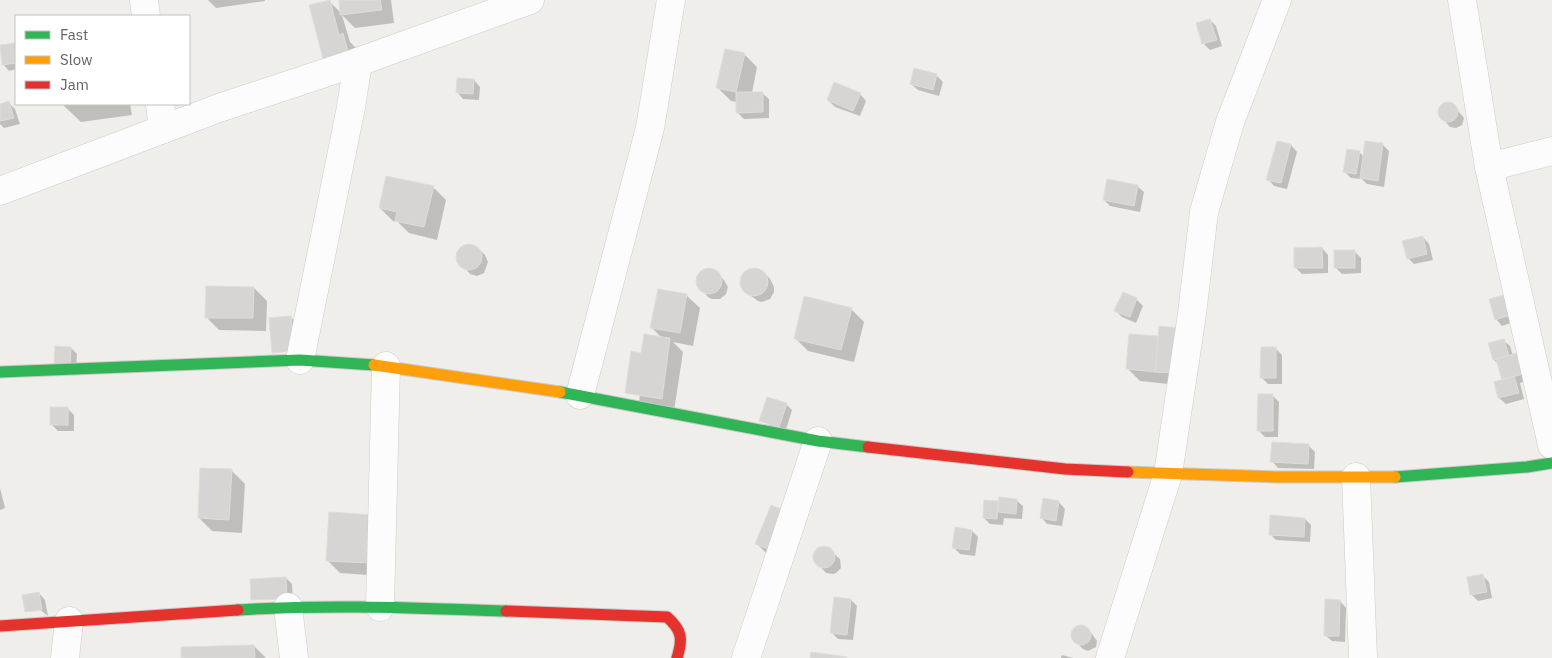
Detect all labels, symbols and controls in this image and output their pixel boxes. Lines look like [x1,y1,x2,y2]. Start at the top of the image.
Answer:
legend [15,15,190,105]
text: Fast [60,25,88,44]
text: Slow [60,50,93,69]
text: Jam [60,75,89,94]

